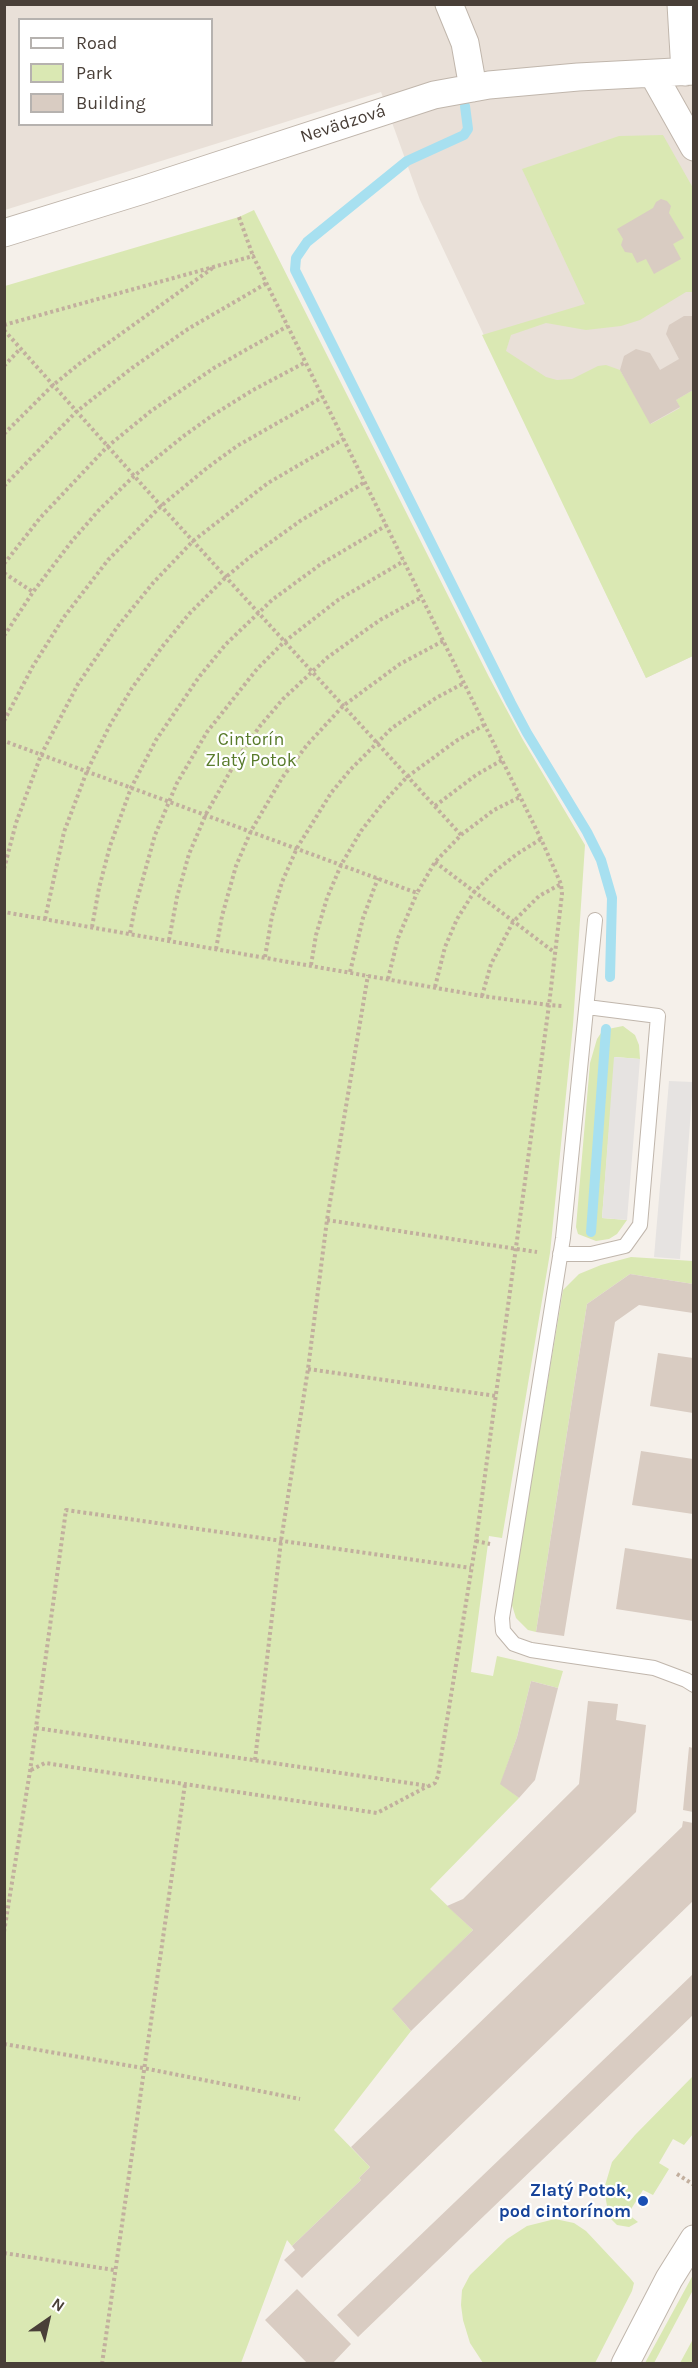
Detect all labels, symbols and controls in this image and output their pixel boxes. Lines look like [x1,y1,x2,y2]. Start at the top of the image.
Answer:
legend [18,18,213,126]
text: Road [76,32,117,54]
text: Park [76,62,113,84]
text: Building [76,92,146,114]
street label: Nevädzová [298,100,388,148]
park label: Cintorín Zlatý Potok [205,729,297,771]
place label: Zlatý Potok, pod cintorínom [499,2180,631,2222]
marker: Zlatý Potok, pod cintorínom [636,2194,650,2208]
north arrow [18,2290,78,2350]
text: N [48,2294,68,2316]

